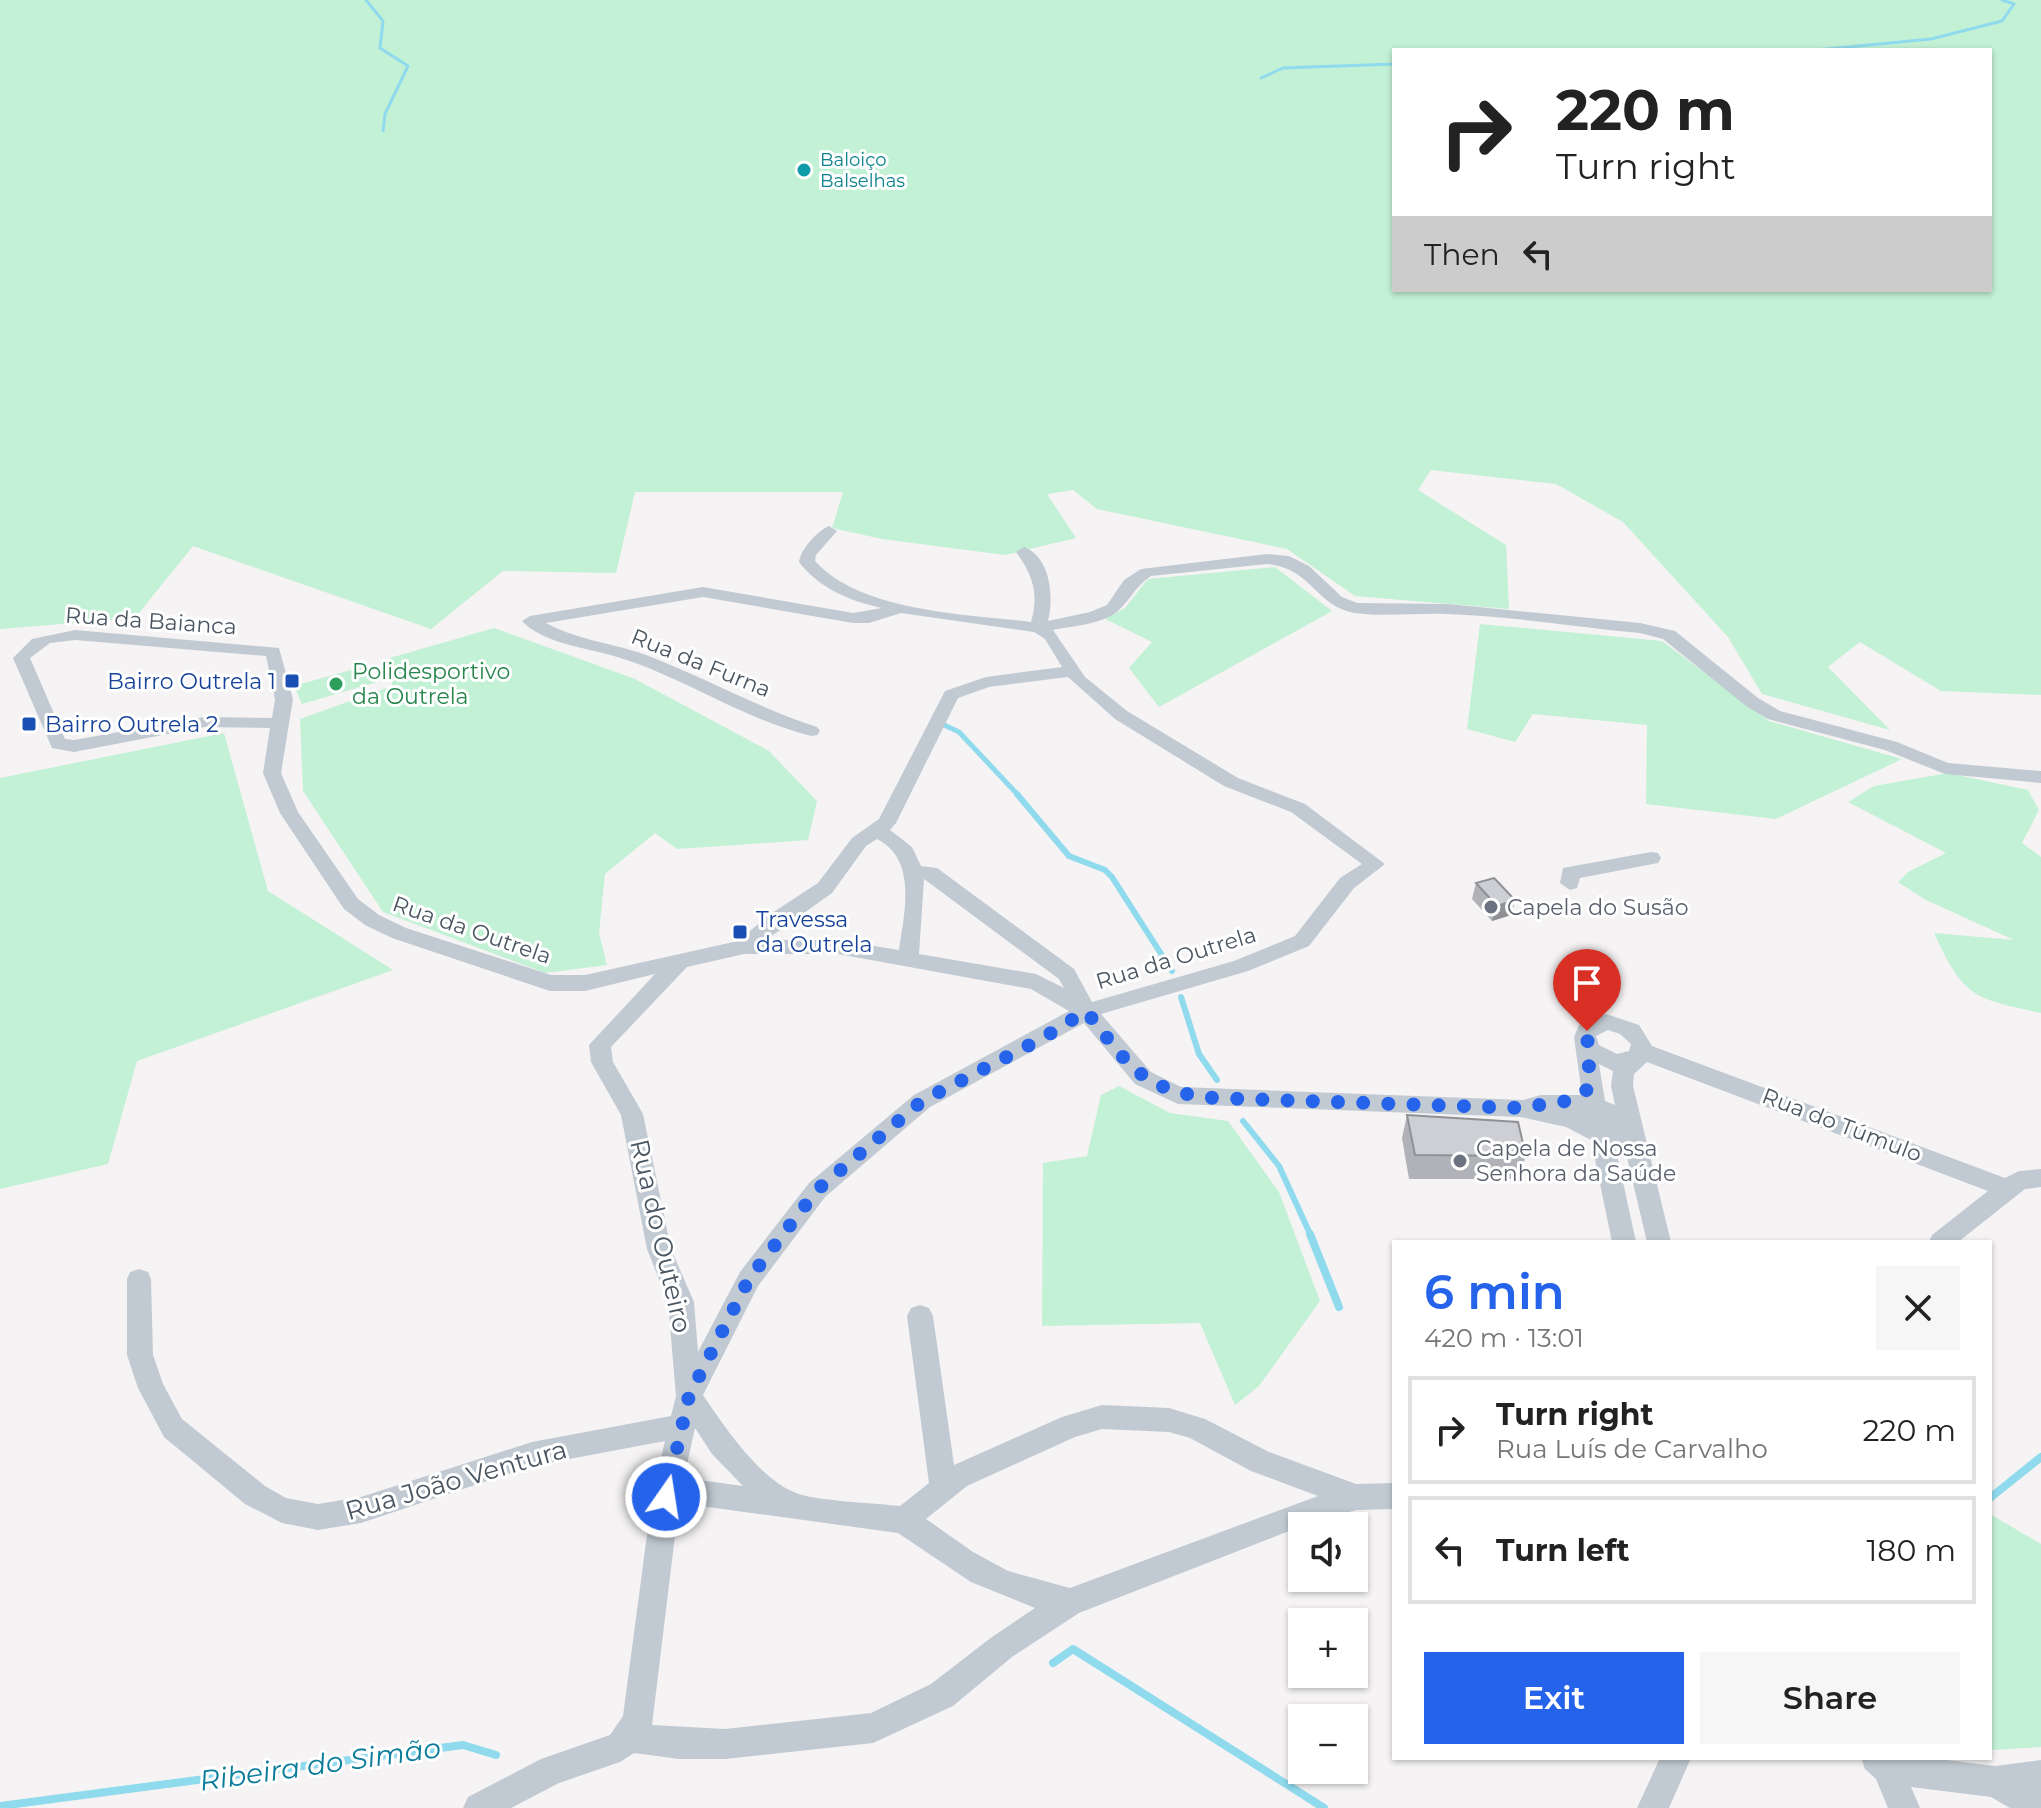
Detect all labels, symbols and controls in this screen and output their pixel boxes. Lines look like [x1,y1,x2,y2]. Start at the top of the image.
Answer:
text: 220 m [1556,76,1735,144]
icon: right [1424,80,1528,184]
text: Turn right [1556,144,1736,188]
place label: Baloiço Balselhas [820,149,905,192]
marker: Baloiço Balselhas [795,161,813,179]
icon: left [1516,232,1560,276]
text: Then [1424,236,1500,273]
street label: Rua da Baianca [64,602,238,640]
street label: Rua da Furna [627,623,775,703]
place label: Polidesportivo da Outrela [352,658,510,710]
place label: Bairro Outrela 1 [107,668,276,695]
marker: Bairro Outrela 1 [283,672,301,690]
marker: Polidesportivo da Outrela [327,675,345,693]
place label: Bairro Outrela 2 [45,711,218,738]
marker: Bairro Outrela 2 [20,715,38,733]
street label: Rua da Outrela [389,890,555,970]
place label: Capela do Susão [1507,894,1689,921]
marker: Capela do Susão [1482,898,1500,916]
place label: Travessa da Outrela [756,906,873,958]
street label: Rua da Outrela [1093,921,1259,995]
marker: Travessa da Outrela [731,923,749,941]
pin [1553,949,1621,1031]
icon: arrive [1565,961,1609,1005]
street label: Rua do Túmulo [1758,1082,1926,1168]
place label: Capela de Nossa Senhora da Saúde [1476,1135,1676,1187]
street label: Rua do Outeiro [623,1136,699,1336]
marker: Capela de Nossa Senhora da Saúde [1451,1152,1469,1170]
text: 6 min [1424,1263,1565,1321]
button: close [1876,1266,1960,1350]
text: 420 m · 13:01 [1424,1322,1584,1354]
text: Turn right [1496,1396,1653,1433]
icon: right [1428,1408,1472,1452]
text: 220 m [1862,1412,1956,1449]
street label: Rua João Ventura [342,1433,570,1527]
text: Rua Luís de Carvalho [1496,1433,1768,1465]
position arrow [624,1455,708,1539]
map controls [1288,1512,1368,1784]
button: sound [1288,1512,1368,1592]
icon: left [1428,1528,1472,1572]
text: Turn left [1496,1532,1629,1569]
text: 180 m [1866,1532,1956,1569]
button: + [1288,1608,1368,1688]
button: Exit [1424,1652,1684,1744]
button: Share [1700,1652,1960,1744]
button: − [1288,1704,1368,1784]
water label: Ribeira do Simão [197,1730,443,1798]

